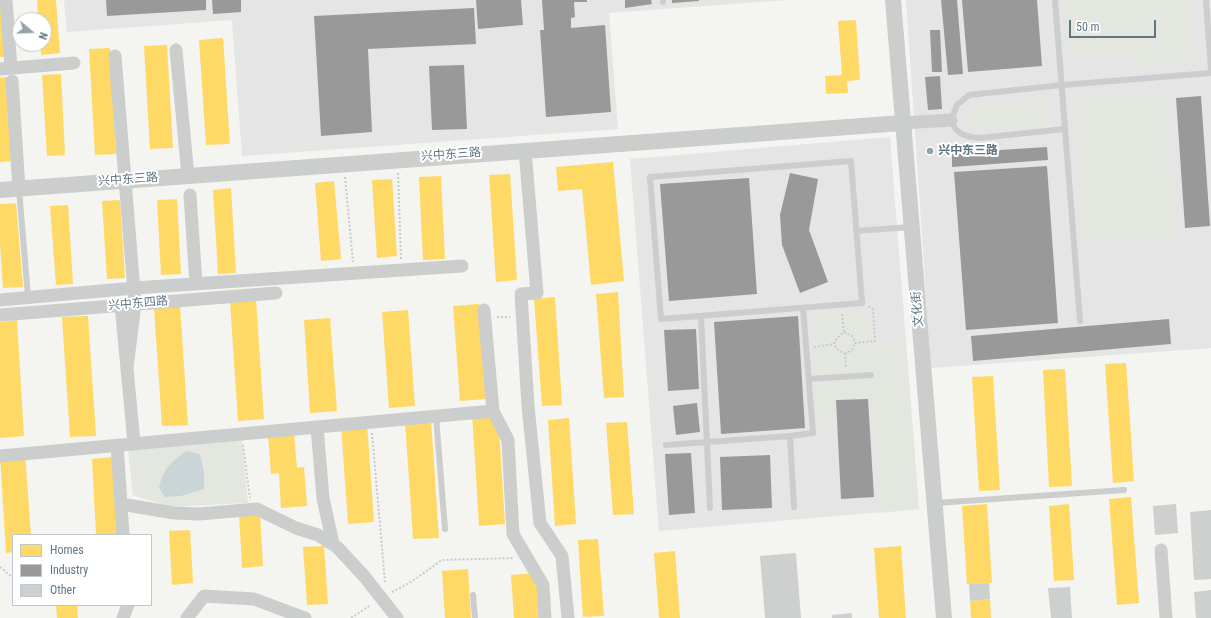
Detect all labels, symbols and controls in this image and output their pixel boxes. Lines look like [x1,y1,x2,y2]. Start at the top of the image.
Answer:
north arrow [12,12,52,52]
scale bar [1071,12,1158,38]
text: 50 m [1076,20,1100,34]
text: N [36,30,50,41]
place label: 兴中东三路 [938,144,998,158]
street label: 兴中东三路 [421,146,481,164]
marker: 兴中东三路 [925,146,935,156]
street label: 兴中东三路 [98,171,158,189]
street label: 文化街 [909,290,927,328]
street label: 兴中东四路 [107,294,169,314]
legend [12,534,152,606]
text: Homes [50,543,84,557]
text: Industry [50,563,88,577]
text: Other [50,583,76,597]

